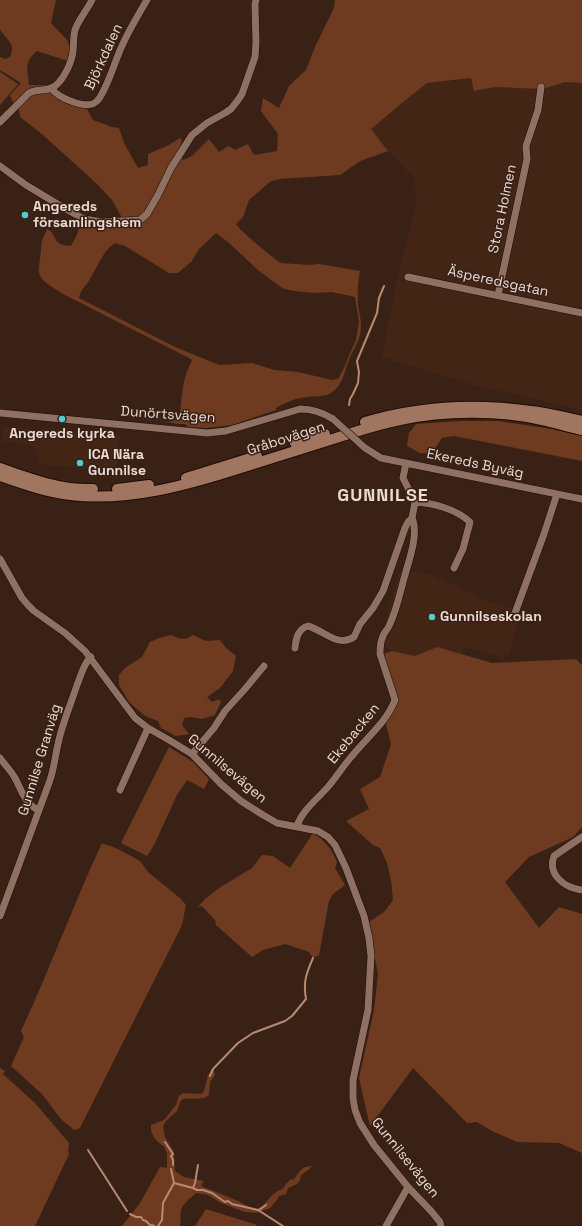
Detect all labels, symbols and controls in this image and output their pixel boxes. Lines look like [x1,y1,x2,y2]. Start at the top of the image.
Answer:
street label: Björkdalen [81,21,127,93]
street label: Stora Holmen [485,163,521,255]
place label: Angereds församlingshem [33,199,141,232]
marker: Angereds församlingshem [20,210,30,220]
street label: Äsperedsgatan [446,263,550,301]
street label: Dunörtsvägen [120,403,216,427]
marker: Angereds kyrka [57,414,67,424]
street label: Gråbovägen [245,419,327,459]
place label: Angereds kyrka [9,426,115,442]
street label: Ekereds Byväg [425,446,525,482]
place label: ICA Nära Gunnilse [88,447,146,480]
marker: ICA Nära Gunnilse [75,458,85,468]
district label: GUNNILSE [337,485,429,507]
place label: Gunnilseskolan [440,609,542,625]
marker: Gunnilseskolan [427,612,437,622]
street label: Ekebacken [325,700,383,768]
street label: Gunnilse Granväg [15,702,65,818]
street label: Gunnilsevägen [184,731,270,807]
street label: Gunnilsevägen [368,1115,442,1201]

